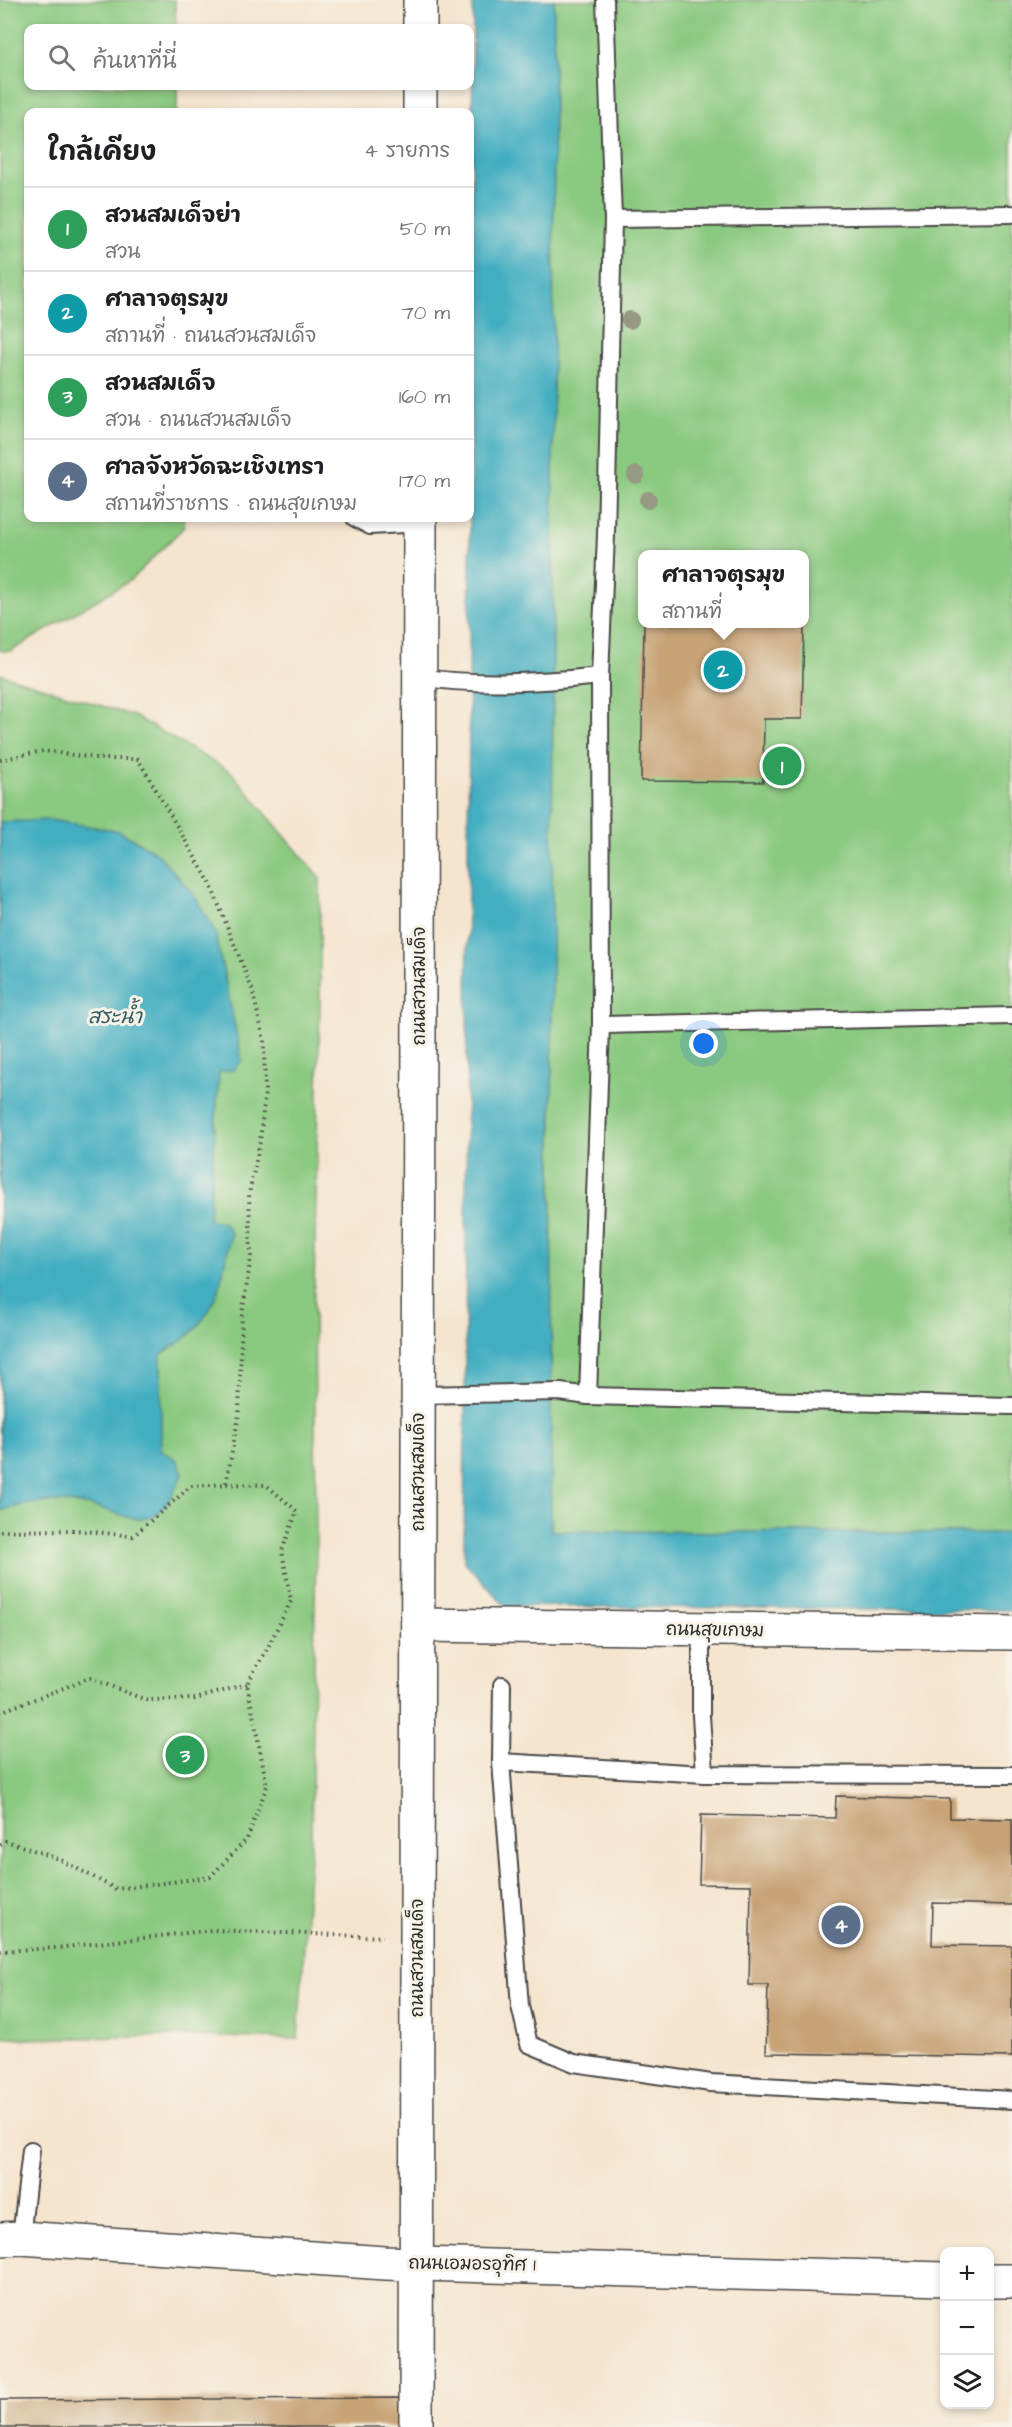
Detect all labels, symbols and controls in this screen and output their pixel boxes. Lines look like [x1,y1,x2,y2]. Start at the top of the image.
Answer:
search box [24,24,474,90]
icon: search [45,41,78,74]
text: ค้นหาที่นี่ [93,46,177,77]
text: ใกล้เคียง [48,134,156,170]
text: 4 รายการ [364,137,450,165]
text: สวนสมเด็จย่า [105,200,241,231]
text: 1 [66,215,69,243]
text: 50 m [400,215,450,243]
text: สวน [105,238,141,266]
text: ศาลาจตุรมุข [105,284,229,315]
text: 2 [62,299,73,327]
text: 70 m [402,299,450,327]
text: สถานที่ · ถนนสวนสมเด็จ [105,322,316,350]
text: สวนสมเด็จ [105,368,215,399]
text: 3 [62,383,73,411]
text: 160 m [399,383,450,411]
text: สวน · ถนนสวนสมเด็จ [105,406,292,434]
text: ศาลจังหวัดฉะเชิงเทรา [105,452,324,483]
text: 4 [61,467,74,495]
text: 170 m [399,467,450,495]
text: สถานที่ราชการ · ถนนสุขเกษม [105,490,357,518]
popup [638,550,809,628]
text: ศาลาจตุรมุข [662,560,785,591]
text: สถานที่ [662,598,722,626]
pin: 2 [704,648,742,692]
pin: 1 [762,744,802,789]
street label: ถนนสวนสมเด็จ [406,927,432,1045]
water label: สระน้ำ [88,998,143,1031]
your location [689,1029,718,1058]
street label: ถนนสวนสมเด็จ [405,1413,431,1531]
street label: ถนนสุขเกษม [666,1617,764,1644]
pin: 3 [166,1732,204,1778]
street label: ถนนสวนสมเด็จ [404,1899,430,2017]
pin: 4 [822,1902,860,1948]
map controls [940,2247,994,2409]
button: + [940,2247,994,2301]
street label: ถนนเอมอรอุทิศ 1 [408,2250,536,2279]
button: − [940,2301,994,2355]
button: layers [940,2355,994,2409]

